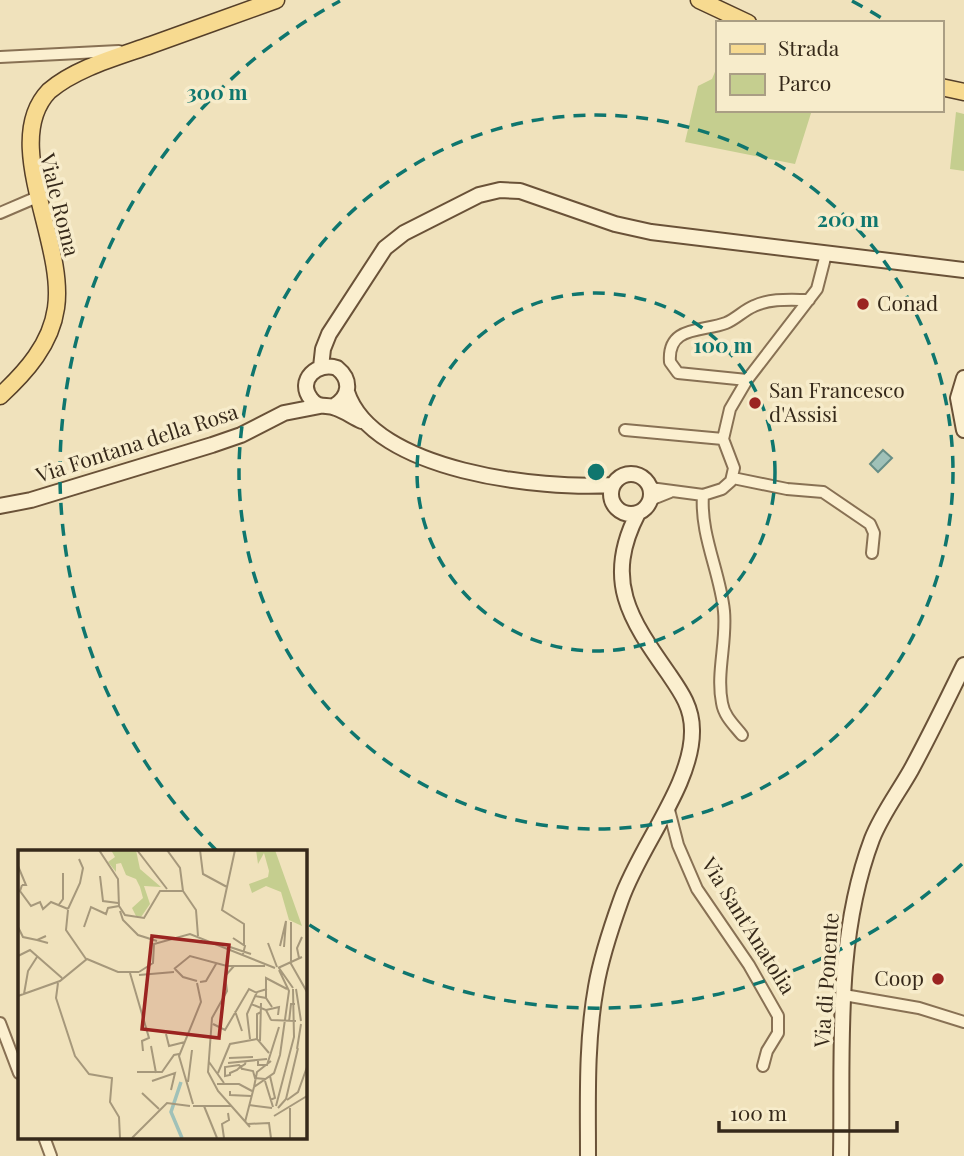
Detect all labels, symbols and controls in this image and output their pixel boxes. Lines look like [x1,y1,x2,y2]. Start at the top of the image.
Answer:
legend [716,21,943,112]
text: Strada [778,33,840,61]
text: Parco [778,68,831,96]
text: 300 m [186,77,248,105]
street label: Viale Roma [34,149,87,259]
text: 200 m [817,204,879,232]
place label: Conad [877,288,938,316]
marker: Conad [855,296,871,312]
text: 100 m [693,330,753,358]
place label: San Francesco d'Assisi [769,375,905,427]
marker: San Francesco d'Assisi [747,395,763,411]
street label: Via Fontana della Rosa [31,396,241,488]
centre of rings [584,460,608,484]
inset map [18,850,306,1138]
street label: Via Sant'Anatolia [696,850,803,999]
street label: Via di Ponente [806,911,844,1049]
place label: Coop [874,963,924,991]
marker: Coop [930,971,946,987]
scale bar [719,1090,898,1134]
text: 100 m [730,1098,787,1126]

